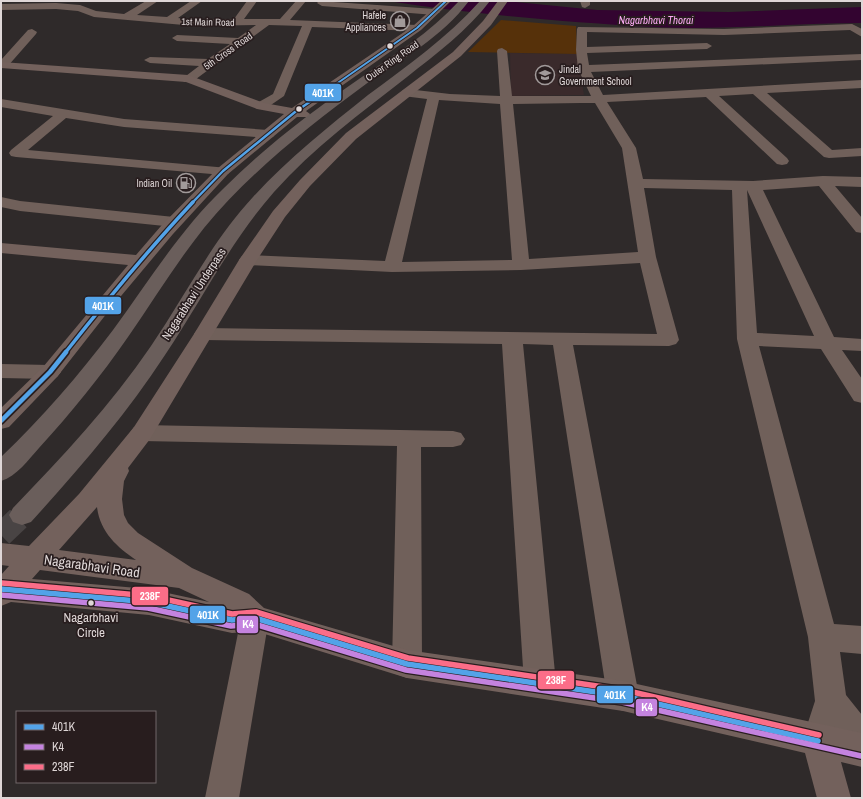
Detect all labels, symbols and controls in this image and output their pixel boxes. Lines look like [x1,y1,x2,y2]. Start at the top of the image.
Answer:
place label: Hafele Appliances [344,9,386,34]
shop icon: Hafele Appliances [389,10,411,32]
water label: Nagarbhavi Thorai [618,13,694,27]
street label: 1st Main Road [181,15,235,29]
street label: 5th Cross Road [201,29,255,73]
street label: Outer Ring Road [363,38,421,84]
unlabelled marker [385,41,395,51]
place label: Jindal Government School [559,63,632,88]
school or university icon: Jindal Government School [534,64,556,86]
line badge: 401K [304,83,342,102]
text: 401K [312,86,334,100]
unlabelled marker [294,104,304,114]
fuel station icon: Indian Oil [175,172,197,194]
place label: Indian Oil [136,177,172,190]
street label: Nagarabhavi Underpass [158,245,230,343]
line badge: 401K [84,296,122,315]
text: 401K [92,299,114,313]
street label: Nagarabhavi Road [43,550,141,582]
line badge: 238F [131,586,169,606]
text: 238F [140,589,161,603]
marker: Nagarbhavi Circle [86,598,96,608]
line badge: 401K [189,605,226,624]
text: 401K [197,608,219,622]
place label: Nagarbhavi Circle [63,609,119,641]
line badge: K4 [236,615,259,634]
text: K4 [242,617,254,631]
line badge: 238F [537,670,575,690]
text: 238F [546,673,567,687]
line badge: 401K [596,685,634,704]
text: 401K [604,688,626,702]
line badge: K4 [635,698,658,717]
text: K4 [641,700,653,714]
legend [16,711,156,783]
text: 401K [52,719,75,735]
text: K4 [52,739,65,755]
text: 238F [52,759,74,775]

